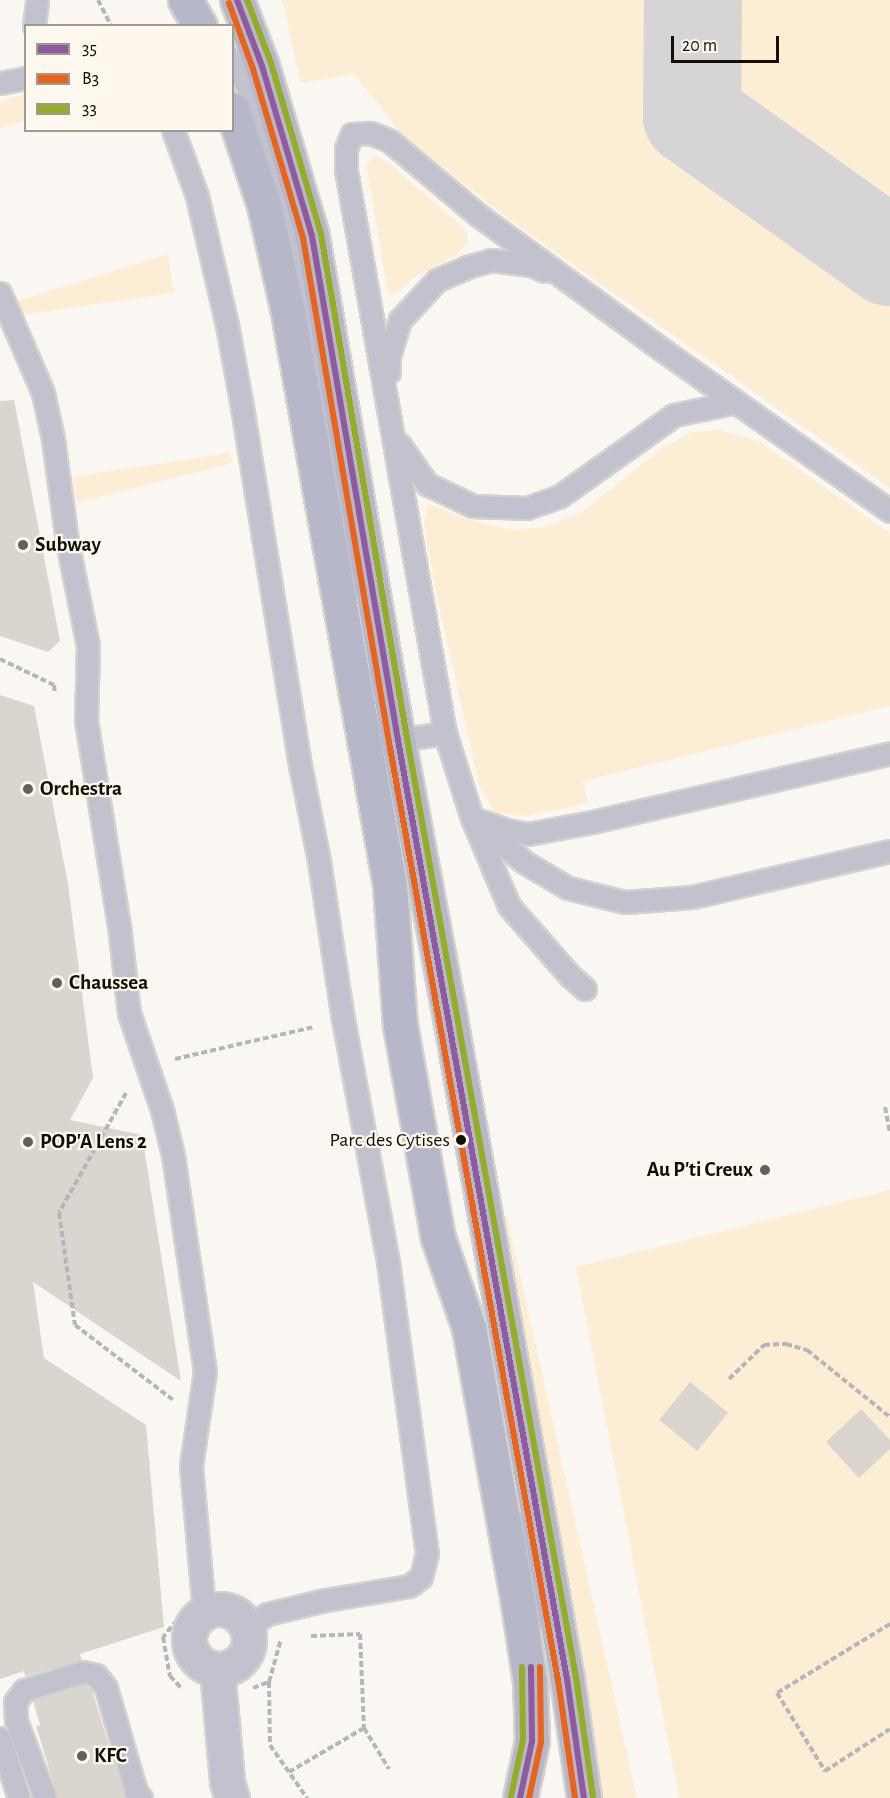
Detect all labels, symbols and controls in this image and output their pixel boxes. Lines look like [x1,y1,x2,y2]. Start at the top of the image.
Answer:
legend [24,24,234,132]
scale bar [674,24,782,62]
text: 20 m [682,37,717,55]
text: 35 [82,40,97,58]
text: B3 [82,70,99,88]
text: 33 [82,100,97,118]
place label: Subway [35,532,101,558]
marker: Subway [16,538,30,552]
place label: Orchestra [40,776,122,802]
marker: Orchestra [21,782,35,796]
place label: Chaussea [69,970,148,996]
marker: Chaussea [50,976,64,990]
place label: Parc des Cytises [329,1128,450,1152]
place label: POP'A Lens 2 [40,1129,147,1155]
marker: Parc des Cytises [455,1134,467,1146]
marker: POP'A Lens 2 [21,1135,35,1149]
place label: Au P'ti Creux [647,1157,753,1183]
marker: Au P'ti Creux [758,1163,772,1177]
place label: KFC [94,1743,127,1769]
marker: KFC [75,1749,89,1763]

